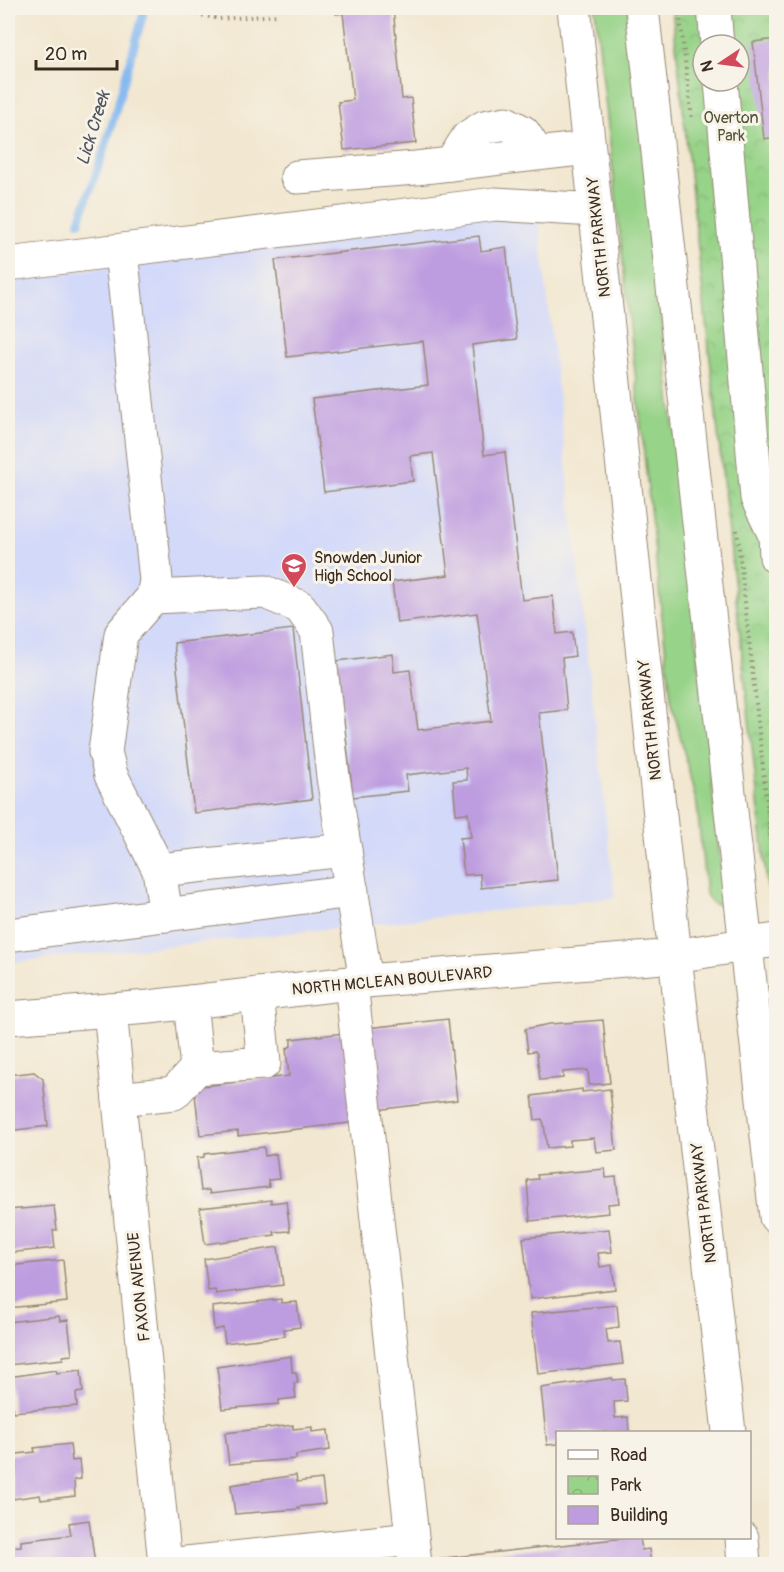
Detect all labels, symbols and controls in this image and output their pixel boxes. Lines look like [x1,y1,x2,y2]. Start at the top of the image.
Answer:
scale bar [36,33,117,71]
north arrow [691,33,751,93]
text: 20 m [45,43,87,66]
text: N [696,58,718,74]
water label: Lick Creek [71,87,116,168]
park label: Overton Park [704,108,758,146]
street label: NORTH PARKWAY [583,175,615,298]
place label: Snowden Junior High School [314,548,422,586]
school or university icon: Snowden Junior High School [279,551,309,589]
street label: NORTH PARKWAY [634,658,666,781]
street label: NORTH MCLEAN BOULEVARD [291,962,493,1000]
street label: NORTH PARKWAY [687,1141,721,1264]
street label: FAXON AVENUE [123,1231,155,1343]
legend [556,1431,751,1539]
text: Road [610,1444,647,1467]
text: Park [610,1474,642,1497]
text: Building [610,1504,668,1527]

